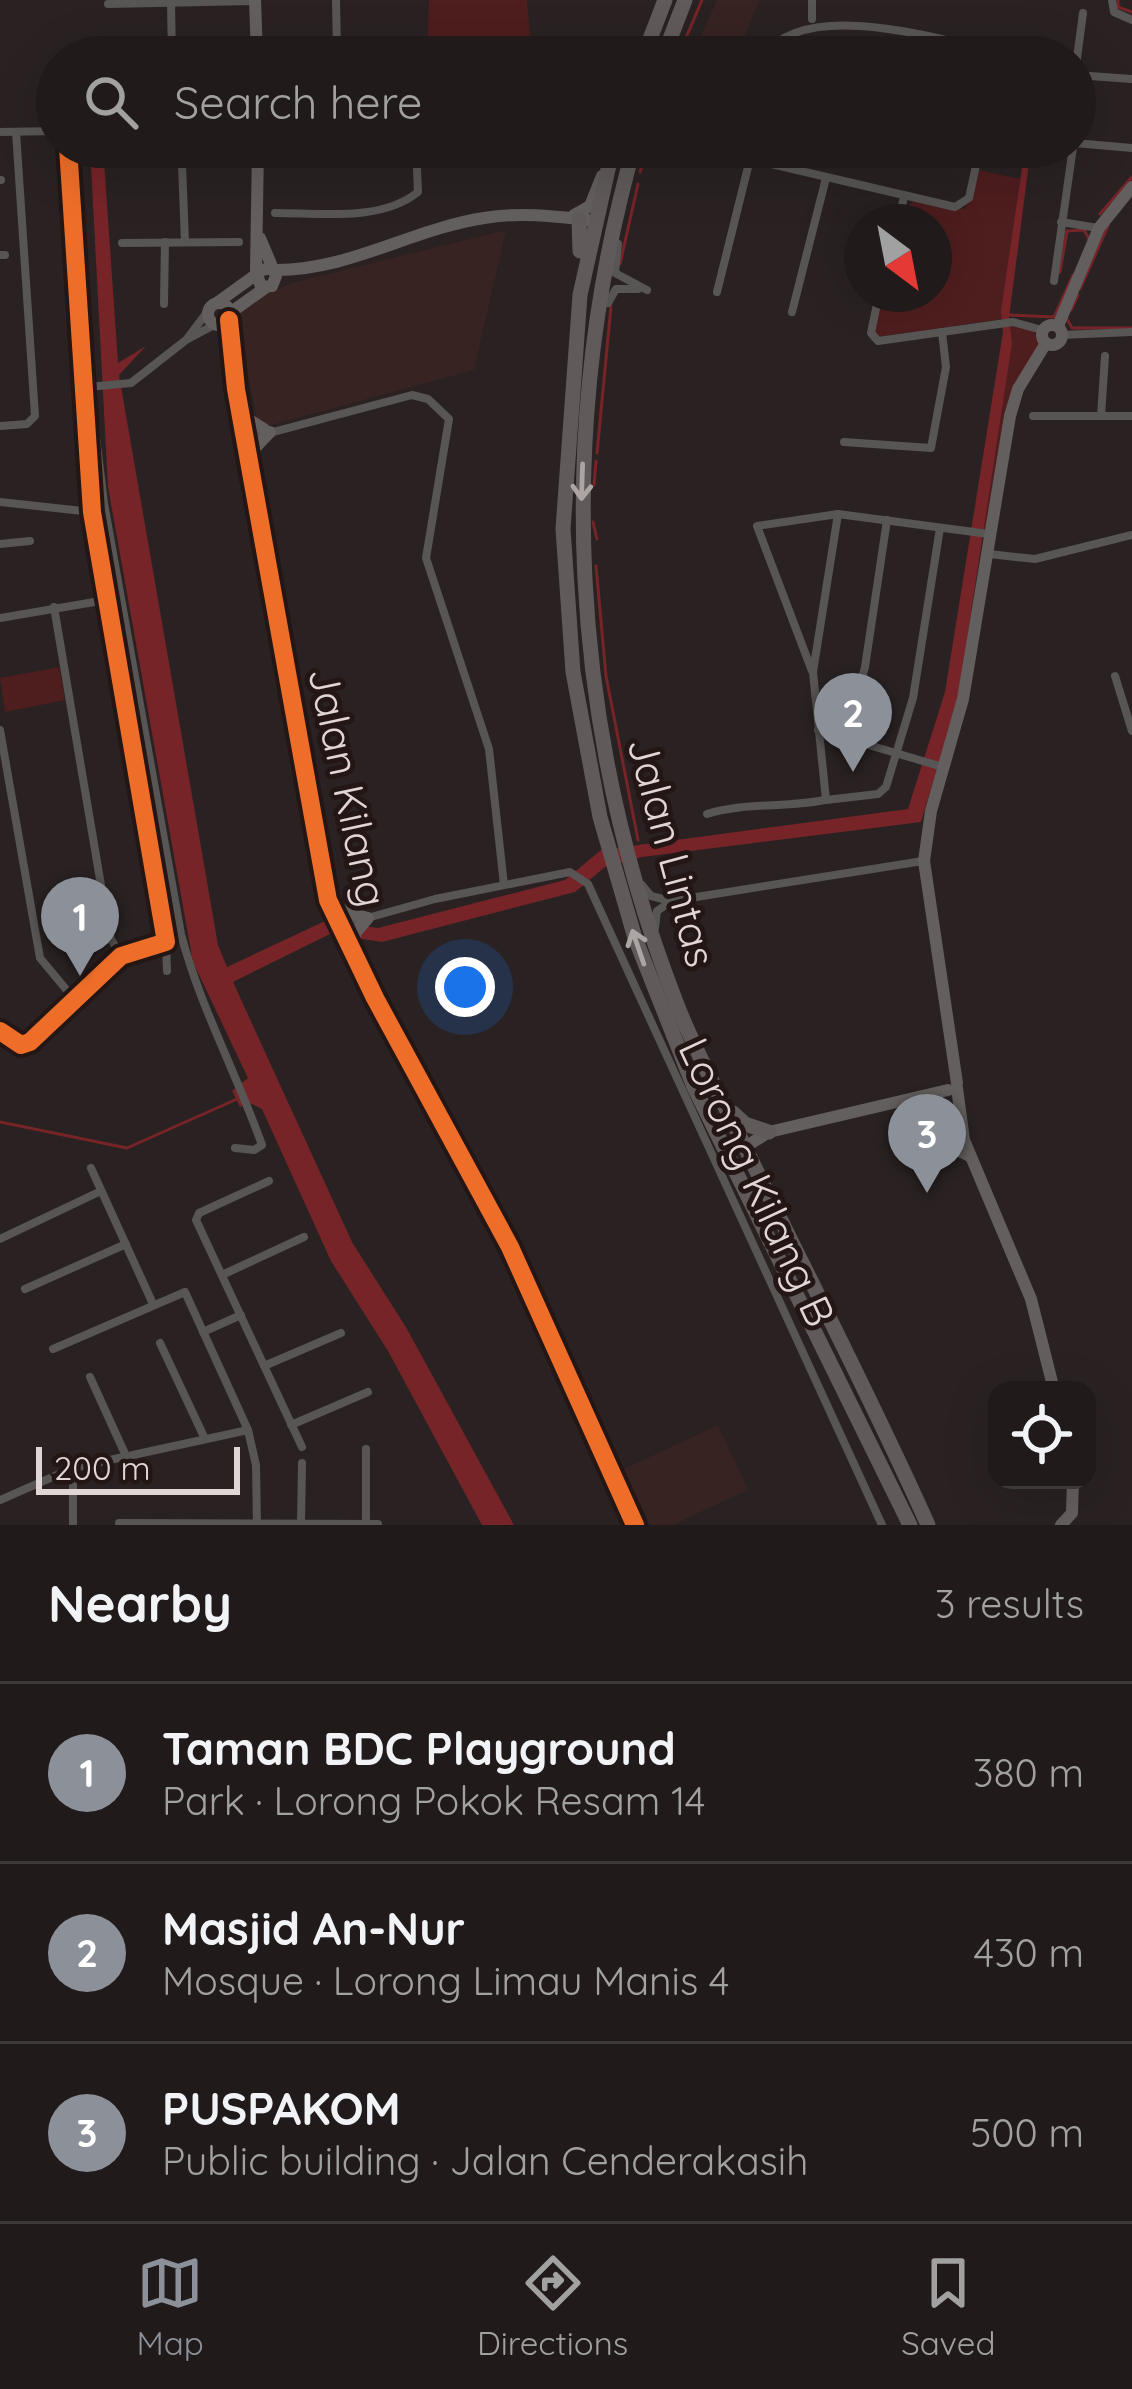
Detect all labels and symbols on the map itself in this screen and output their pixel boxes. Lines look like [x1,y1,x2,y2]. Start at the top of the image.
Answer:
north arrow [844,204,952,312]
one-way arrow [571,462,594,501]
street label: Jalan Kilang [297,662,400,911]
pin: 2 [814,673,892,772]
street label: Jalan Lintas [616,731,729,972]
pin: 1 [41,877,119,976]
one-way arrow [626,929,648,967]
your location [435,957,495,1017]
street label: Lorong Kilang B [668,1029,847,1334]
pin: 3 [888,1094,966,1193]
scale bar [36,1441,240,1494]

